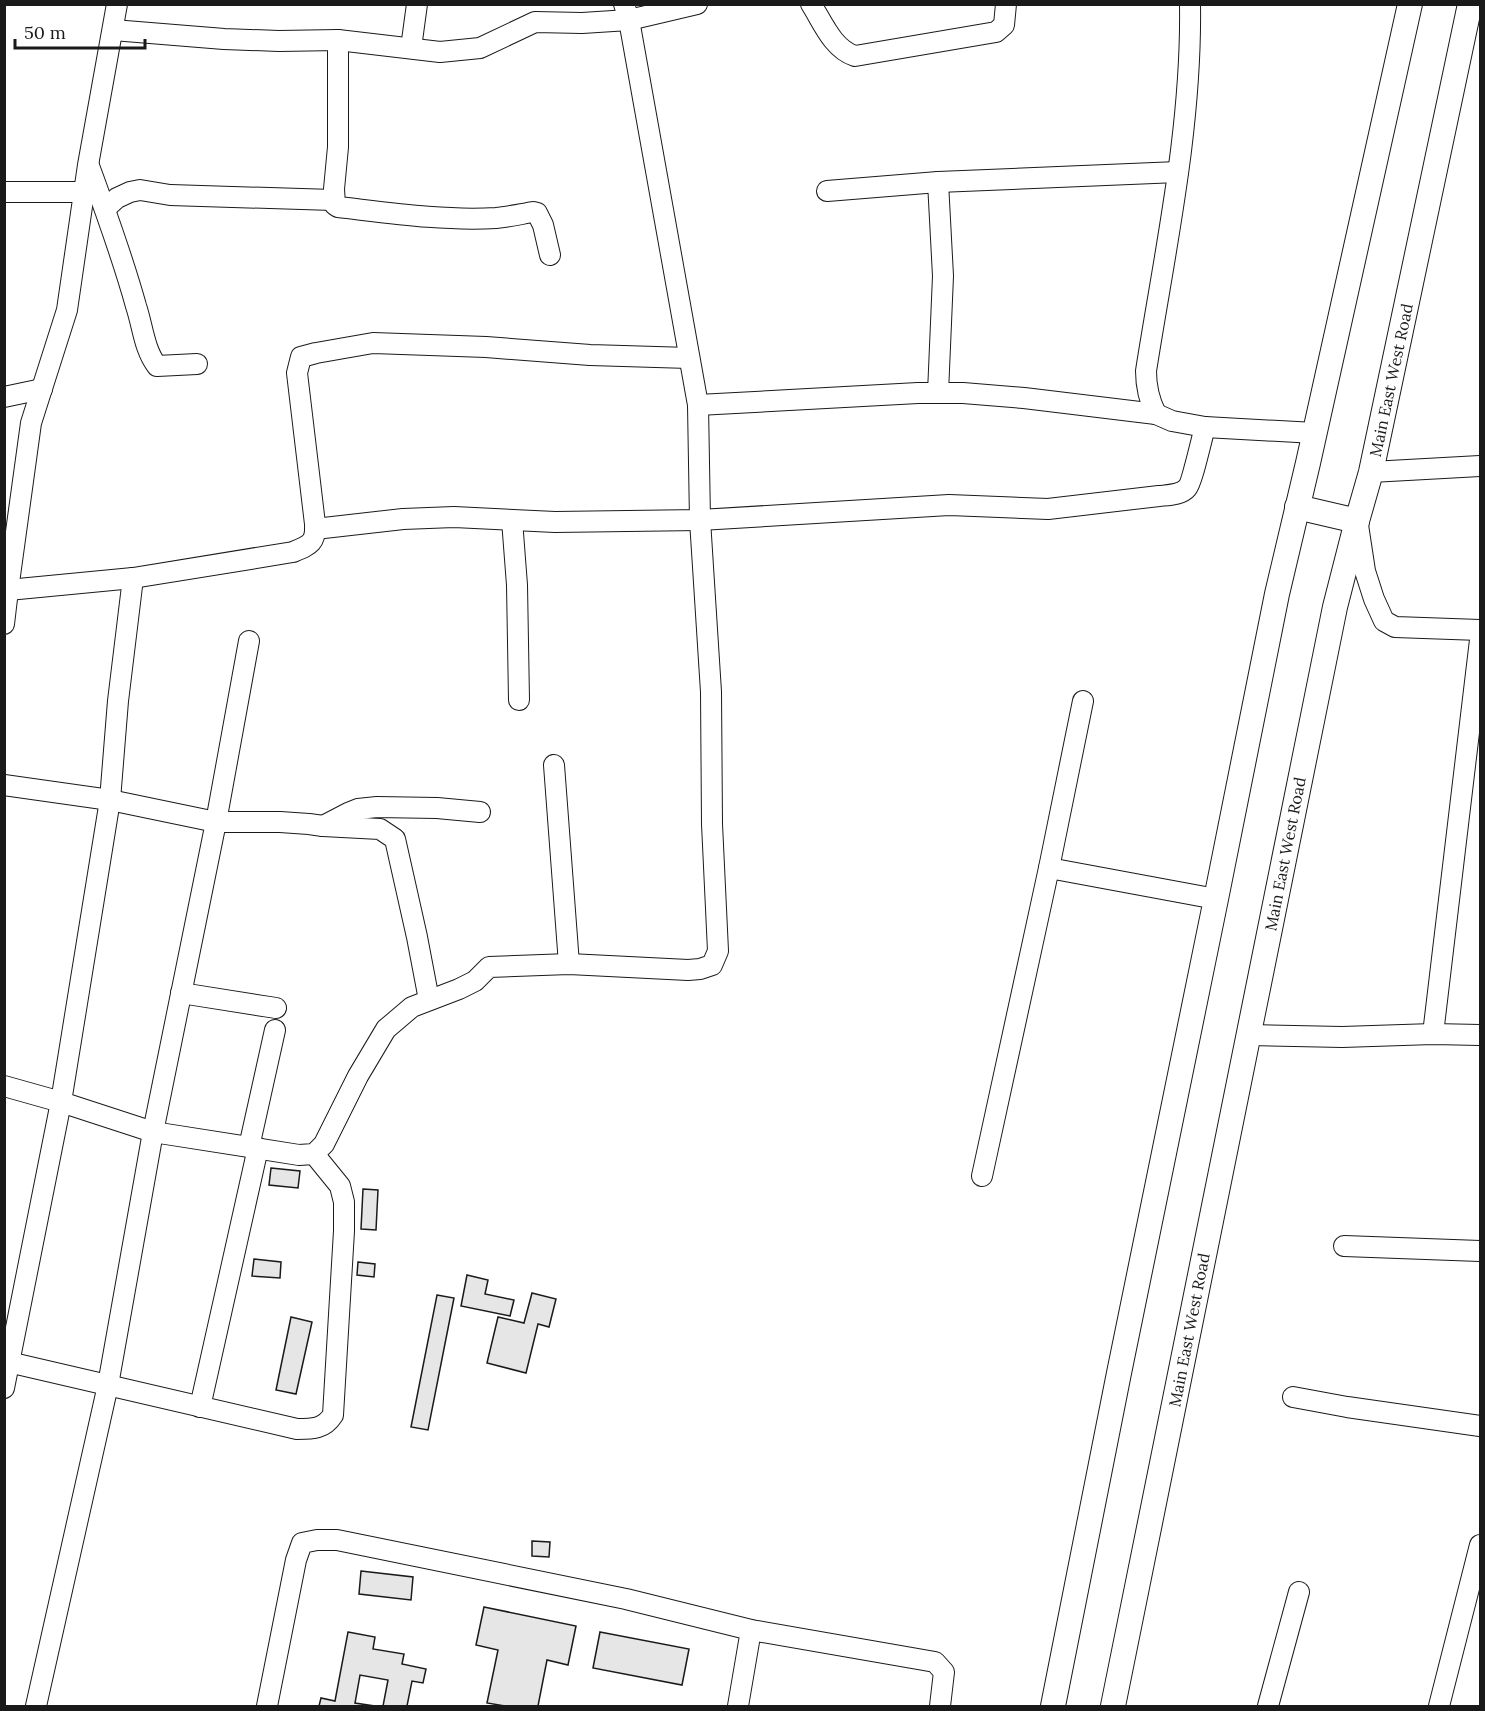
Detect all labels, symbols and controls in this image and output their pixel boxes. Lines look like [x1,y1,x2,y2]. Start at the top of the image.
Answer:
scale bar [15,12,146,50]
text: 50 m [24,21,66,44]
street label: Main East West Road [1365,301,1417,459]
street label: Main East West Road [1260,775,1310,933]
street label: Main East West Road [1164,1251,1214,1409]

